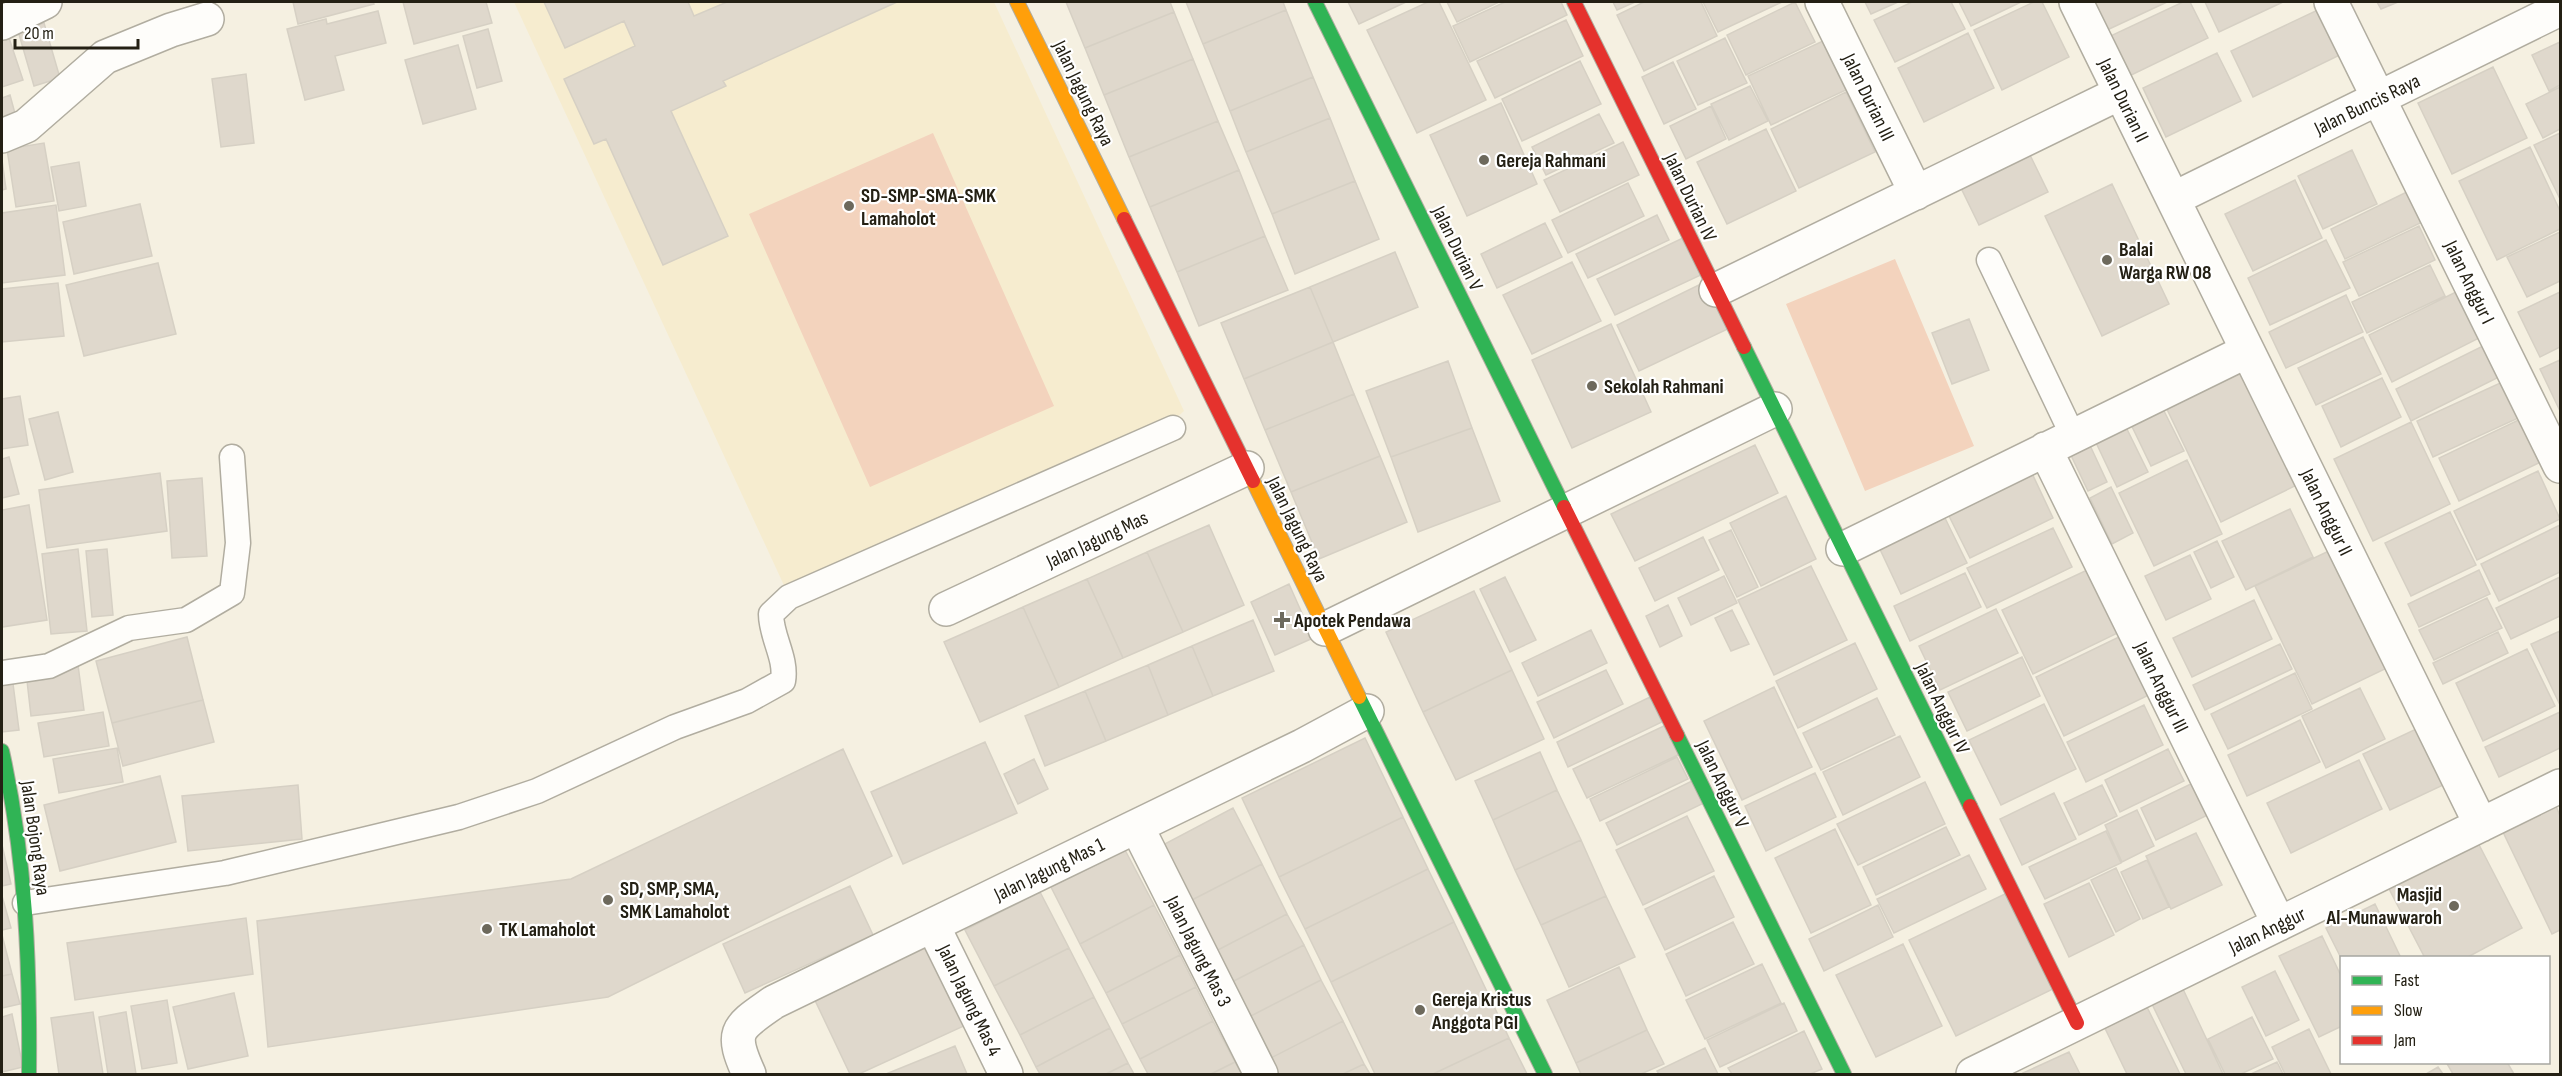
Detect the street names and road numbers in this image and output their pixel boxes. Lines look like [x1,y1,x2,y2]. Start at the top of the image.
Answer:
street label: Jalan Jagung Raya [1047,36,1119,150]
street label: Jalan Durian III [1836,49,1900,145]
street label: Jalan Durian II [2092,54,2154,146]
street label: Jalan Buncis Raya [2310,69,2424,141]
street label: Jalan Durian IV [1658,149,1722,245]
street label: Jalan Durian V [1426,201,1488,295]
street label: Jalan Anggur I [2438,236,2500,328]
street label: Jalan Anggur II [2294,464,2357,560]
street label: Jalan Jagung Raya [1261,472,1333,586]
street label: Jalan Jagung Mas [1042,506,1152,574]
street label: Jalan Anggur III [2128,637,2193,737]
street label: Jalan Anggur IV [1909,658,1975,758]
street label: Jalan Anggur V [1690,736,1754,832]
street label: Jalan Bojong Raya [15,778,55,897]
street label: Jalan Jagung Mas 1 [989,833,1109,907]
street label: Jalan Jagung Mas 3 [1159,891,1236,1011]
street label: Jalan Anggur [2224,902,2310,960]
street label: Jalan Jagung Mas 4 [931,940,1006,1060]

